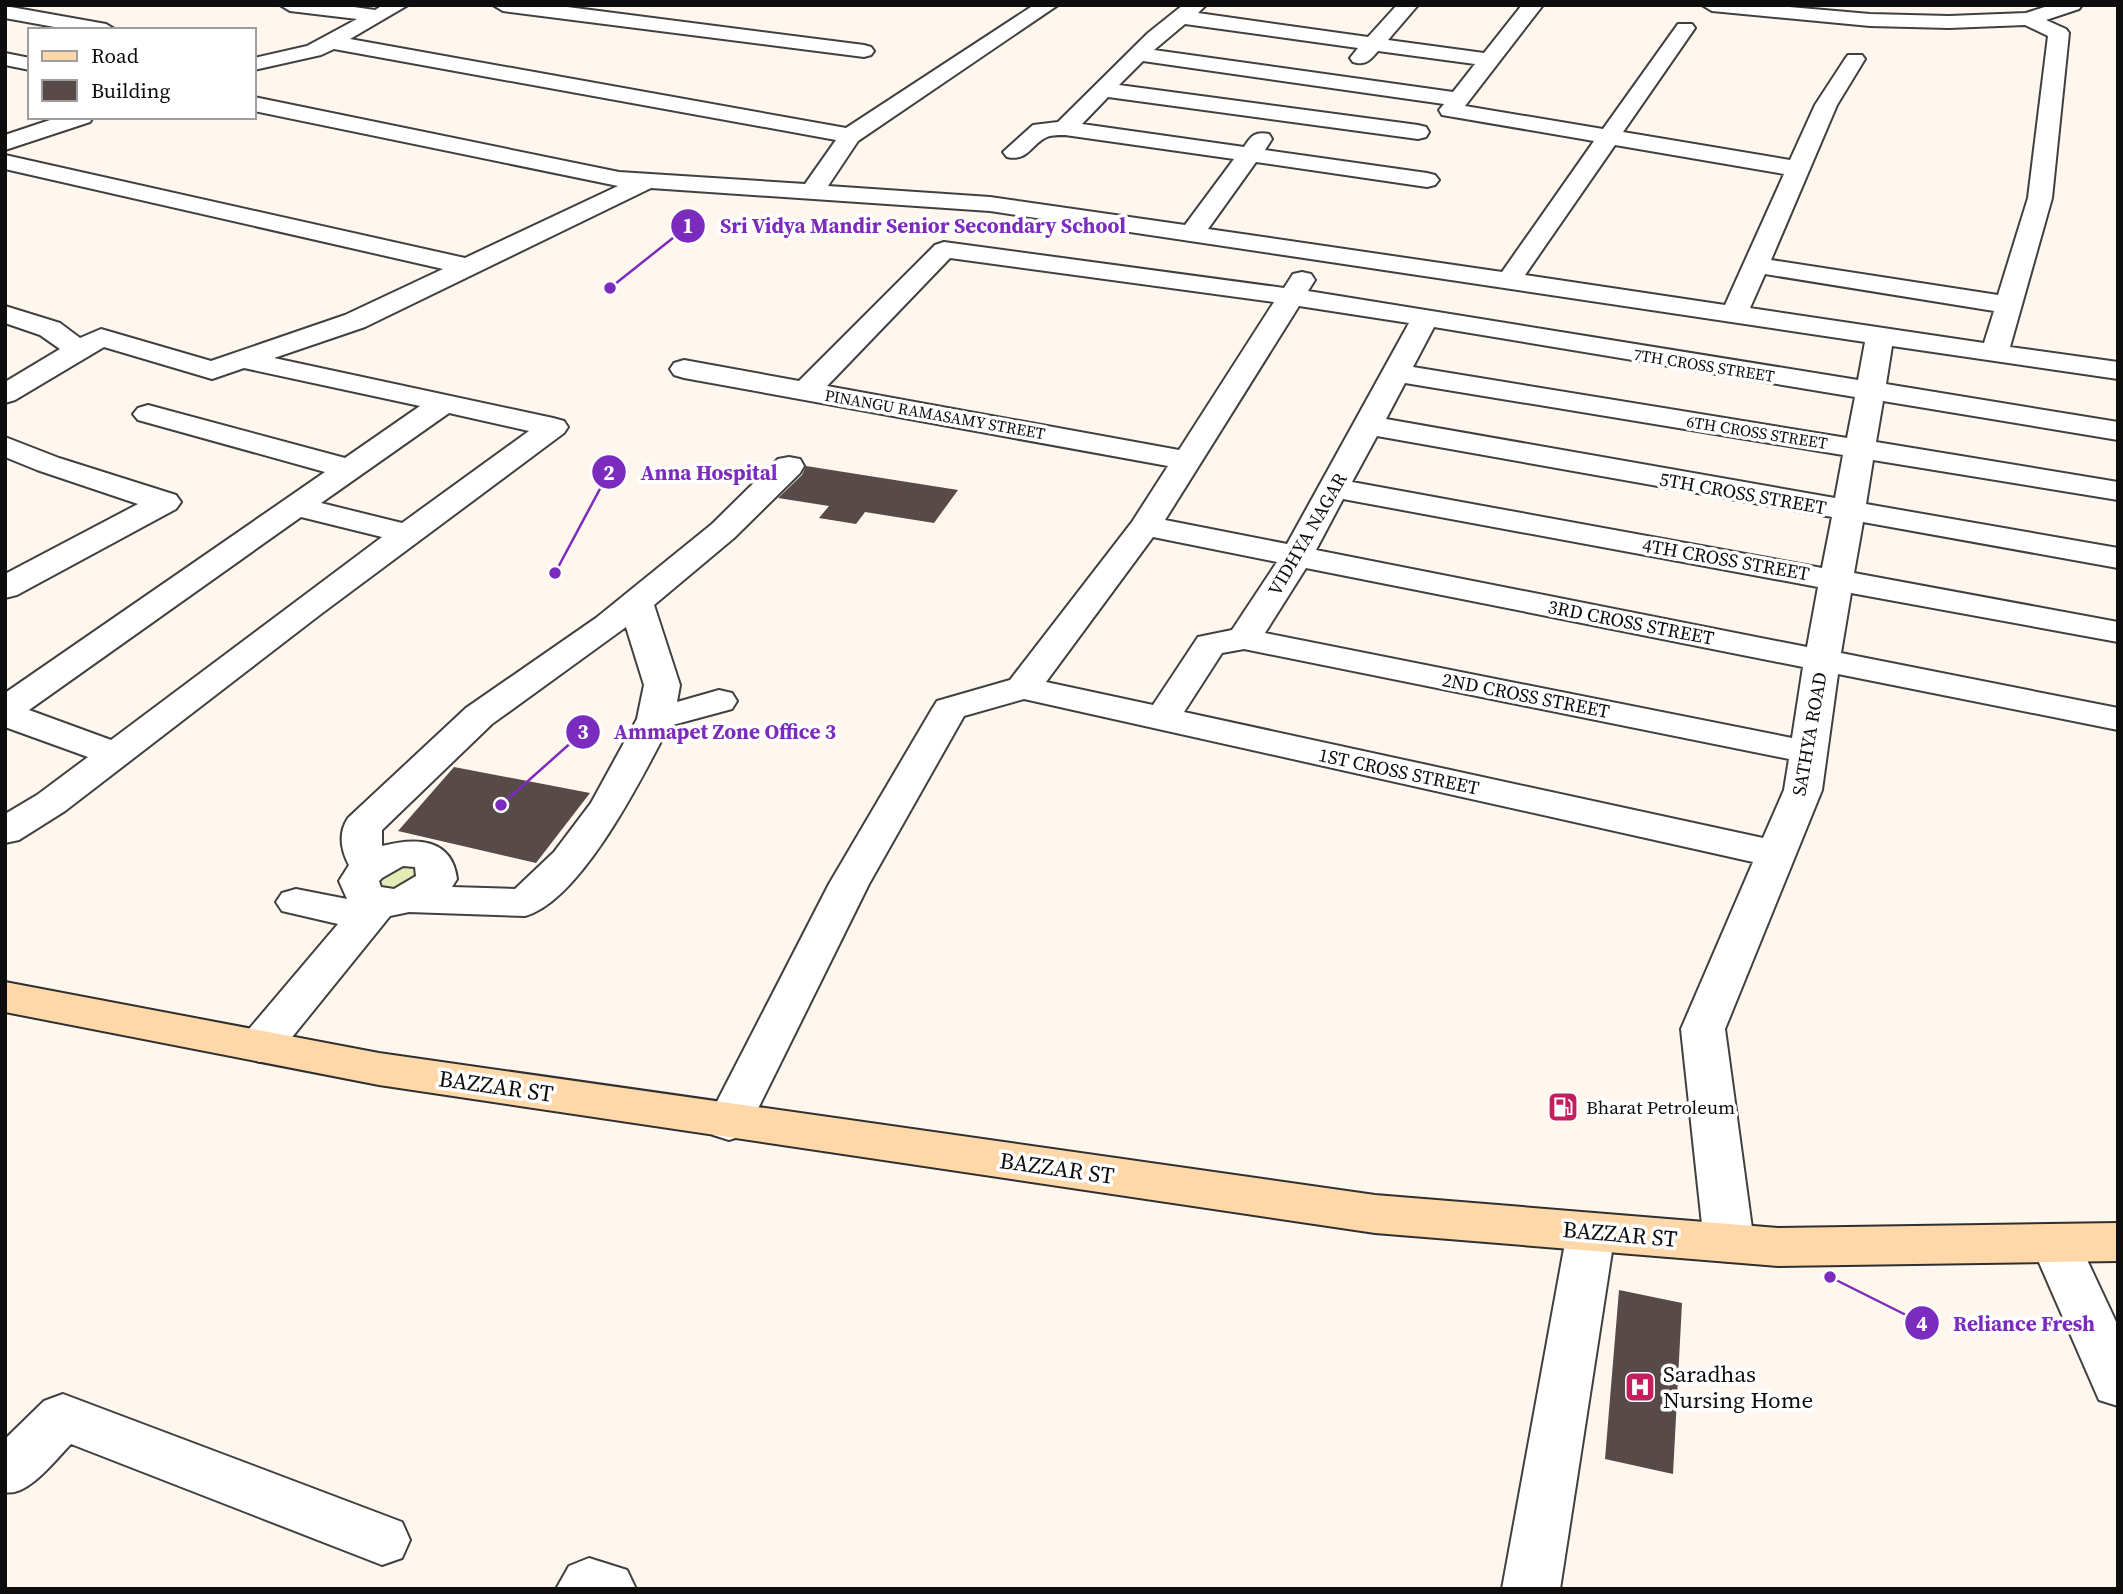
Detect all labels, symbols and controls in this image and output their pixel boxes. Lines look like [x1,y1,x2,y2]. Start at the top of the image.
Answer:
legend [28,28,256,119]
text: Road [91,41,139,70]
text: Building [91,76,170,105]
callout: Sri Vidya Mandir Senior Secondary School [671,205,1140,247]
text: 1 [682,211,694,240]
text: Sri Vidya Mandir Senior Secondary School [720,211,1126,240]
street label: 7TH CROSS STREET [1632,343,1776,387]
street label: PINANGU RAMASAMY STREET [823,384,1047,444]
street label: 6TH CROSS STREET [1685,410,1829,454]
callout: Anna Hospital [592,451,792,493]
text: 2 [603,458,615,487]
text: Anna Hospital [640,458,778,487]
street label: 5TH CROSS STREET [1657,466,1829,521]
street label: VIDHYA NAGAR [1261,467,1353,600]
street label: 4TH CROSS STREET [1640,532,1812,587]
street label: 3RD CROSS STREET [1546,593,1717,651]
street label: 2ND CROSS STREET [1440,666,1612,724]
street label: SATHYA ROAD [1785,670,1833,798]
callout: Ammapet Zone Office 3 [565,711,851,753]
text: 3 [577,717,589,746]
text: Ammapet Zone Office 3 [614,717,836,746]
street label: 1ST CROSS STREET [1316,741,1482,801]
street label: BAZZAR ST [437,1062,555,1110]
fuel station icon: Bharat Petroleum [1546,1090,1580,1124]
place label: Bharat Petroleum [1586,1094,1735,1120]
street label: BAZZAR ST [998,1144,1116,1192]
street label: BAZZAR ST [1561,1213,1679,1255]
callout: Reliance Fresh [1904,1302,2109,1344]
text: 4 [1916,1309,1928,1338]
text: Reliance Fresh [1953,1309,2095,1338]
place label: Saradhas Nursing Home [1663,1358,1813,1416]
hospital icon: Saradhas Nursing Home [1623,1370,1657,1404]

